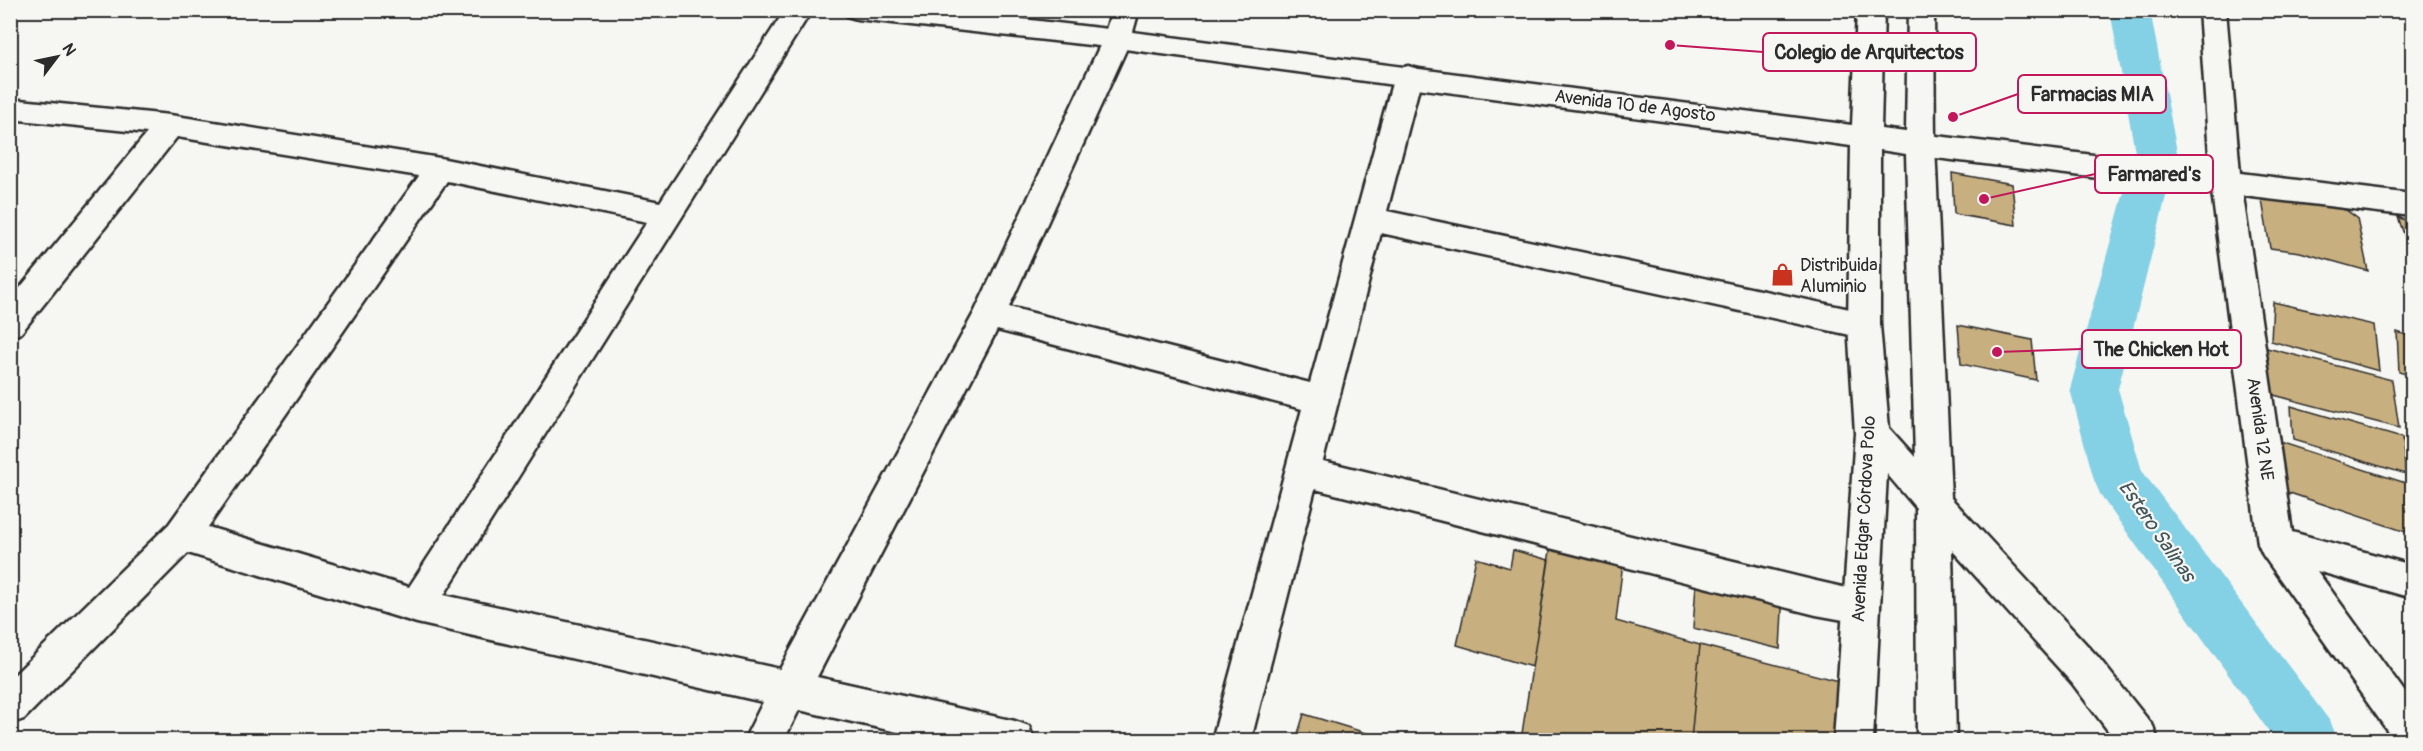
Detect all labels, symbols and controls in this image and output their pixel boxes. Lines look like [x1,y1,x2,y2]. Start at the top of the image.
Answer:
north arrow [27,27,87,87]
callout: Colegio de Arquitectos [1763,33,1976,71]
text: N [58,40,80,60]
text: Colegio de Arquitectos [1774,40,1964,65]
callout: Farmacias MIA [2018,75,2166,113]
text: Farmacias MIA [2030,82,2154,107]
street label: Avenida 10 de Agosto [1553,85,1717,127]
callout: Farmared's [2095,155,2213,193]
text: Farmared's [2107,162,2201,187]
place label: Distribuida Aluminio [1800,254,1878,298]
shop icon: Distribuida Aluminio [1769,262,1795,288]
callout: The Chicken Hot [2082,330,2241,368]
text: The Chicken Hot [2092,337,2230,362]
street label: Avenida 12 NE [2241,376,2279,482]
street label: Avenida Edgar Córdova Polo [1847,415,1881,623]
water label: Estero Salinas [2113,476,2202,588]

